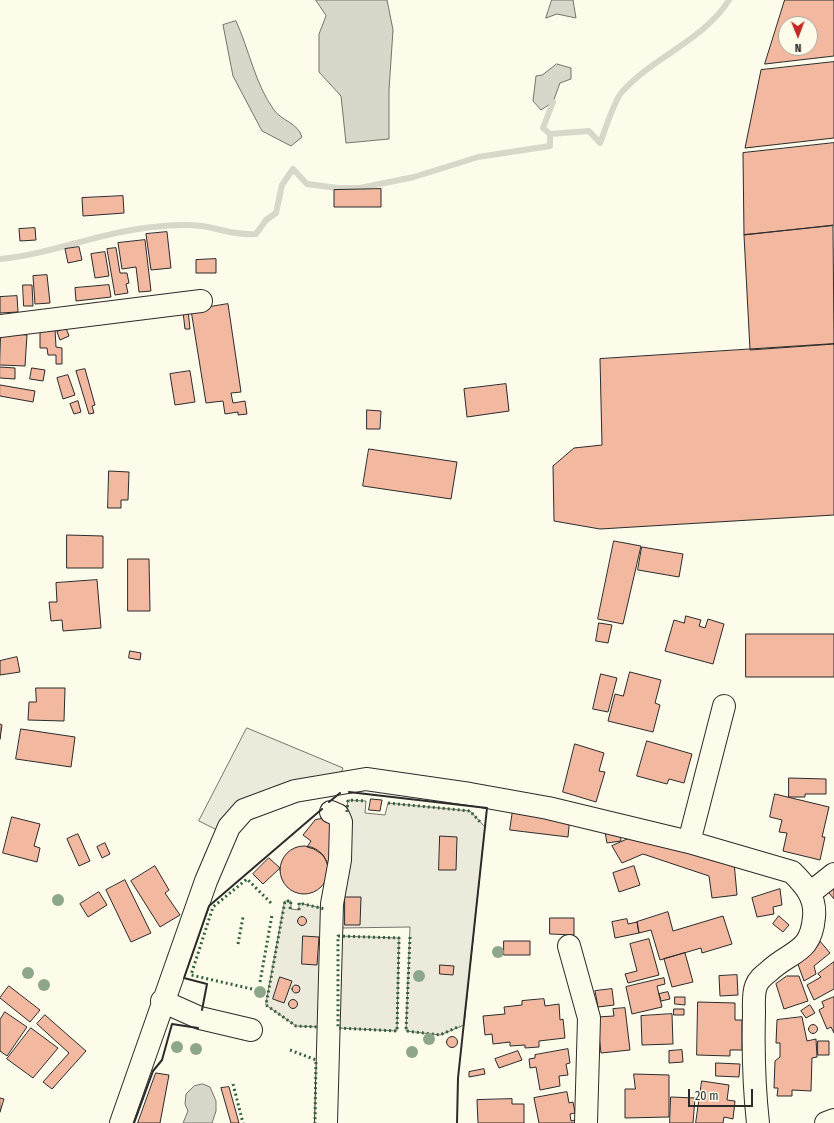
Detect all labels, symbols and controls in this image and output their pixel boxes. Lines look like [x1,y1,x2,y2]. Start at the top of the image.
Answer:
north arrow [778,16,818,56]
text: N [795,41,802,54]
scale bar [690,1081,755,1107]
text: 20 m [695,1089,719,1103]

